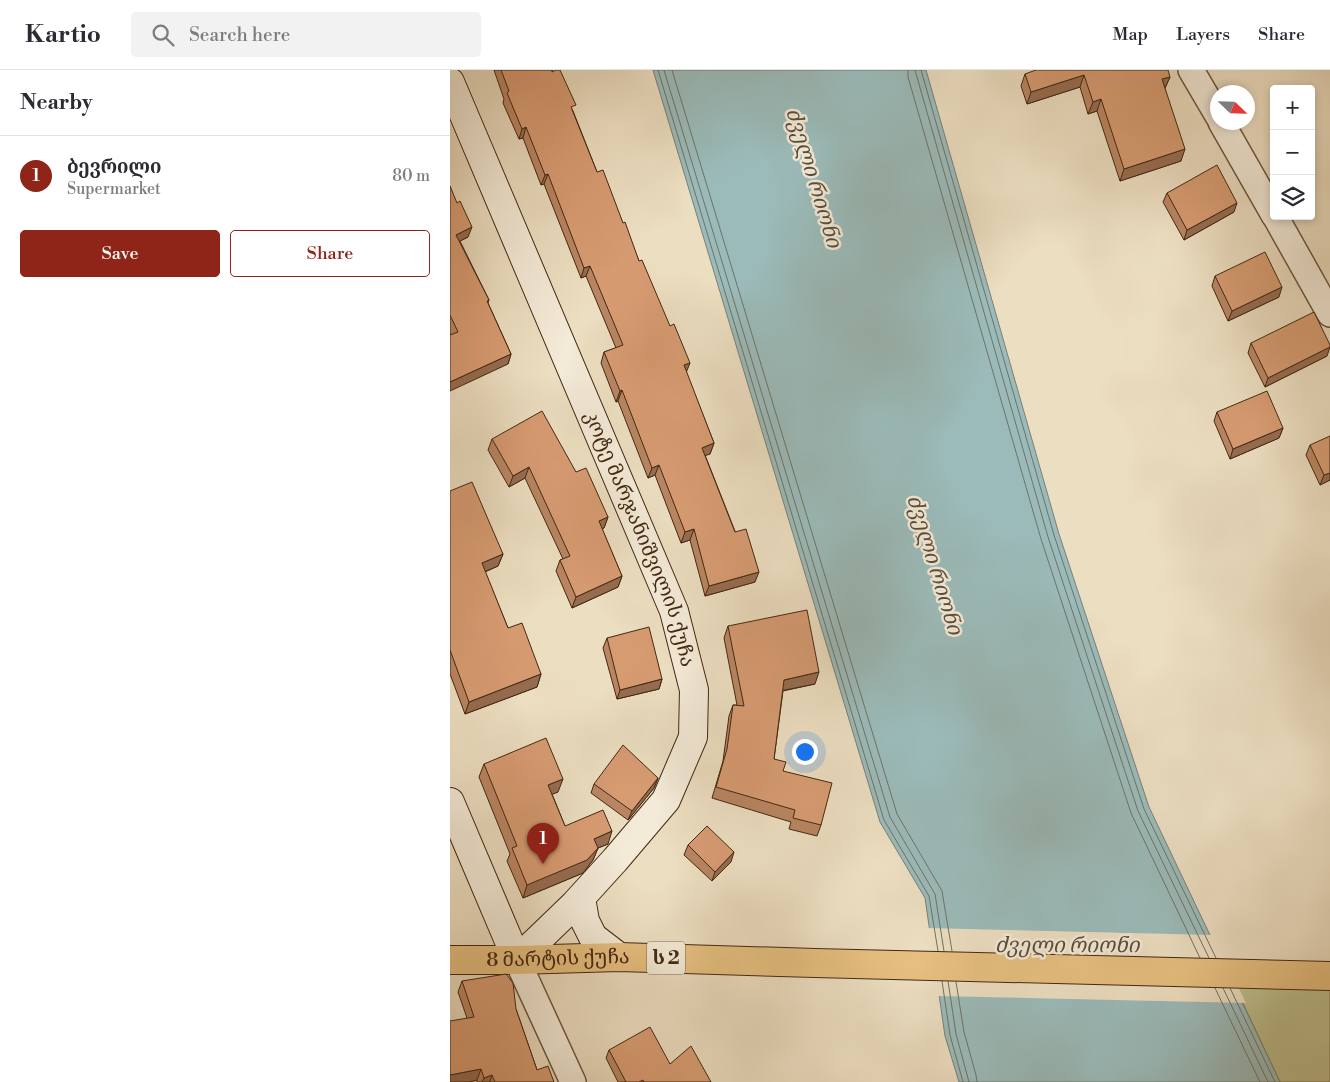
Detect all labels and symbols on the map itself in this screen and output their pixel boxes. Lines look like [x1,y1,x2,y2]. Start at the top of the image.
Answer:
north arrow [1210,85,1255,130]
water label: ძველი რიონი [779,105,847,252]
street label: კოტე მარჯანიშვილის ქუჩა [578,407,700,670]
water label: ძველი რიონი [900,492,968,639]
your location [792,739,818,765]
pin: 1 [527,823,559,864]
water label: ძველი რიონი [995,933,1140,959]
road number: ს 2 [647,941,685,974]
street label: 8 მარტის ქუჩა [486,945,630,973]

